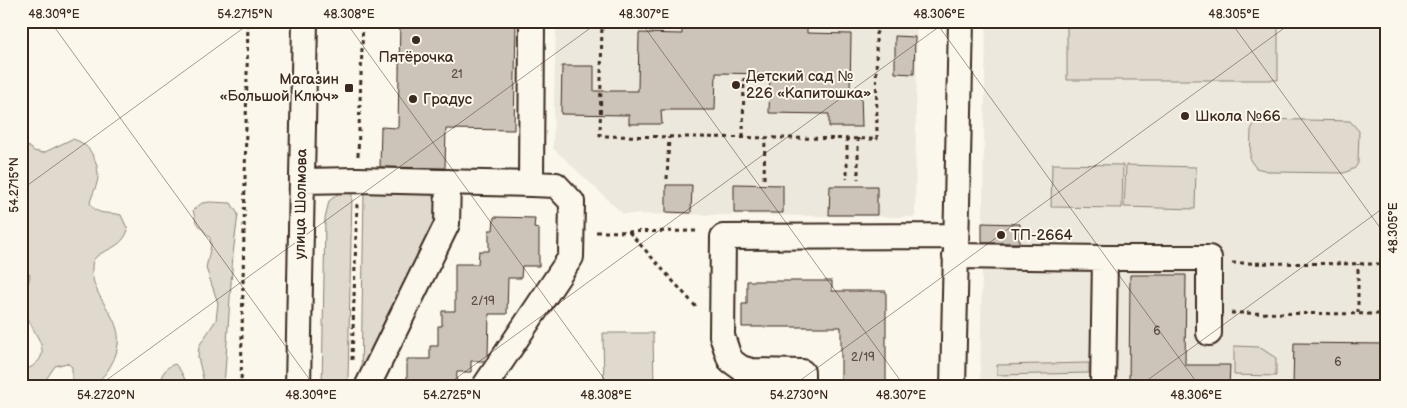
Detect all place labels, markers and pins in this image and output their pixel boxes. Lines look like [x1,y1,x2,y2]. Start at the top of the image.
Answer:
marker: Пятёрочка [410,34,422,46]
place label: Пятёрочка [378,48,454,67]
place label: Детский сад № 226 «Капитошка» [746,67,871,103]
place label: Магазин «Большой Ключ» [220,70,339,106]
marker: Детский сад № 226 «Капитошка» [730,79,742,91]
marker: Магазин «Большой Ключ» [343,82,355,94]
place label: Градус [423,90,473,109]
marker: Градус [407,93,419,105]
place label: Школа №66 [1195,107,1281,126]
marker: Школа №66 [1179,110,1191,122]
place label: ТП-2664 [1011,226,1073,245]
marker: ТП-2664 [995,229,1007,241]

